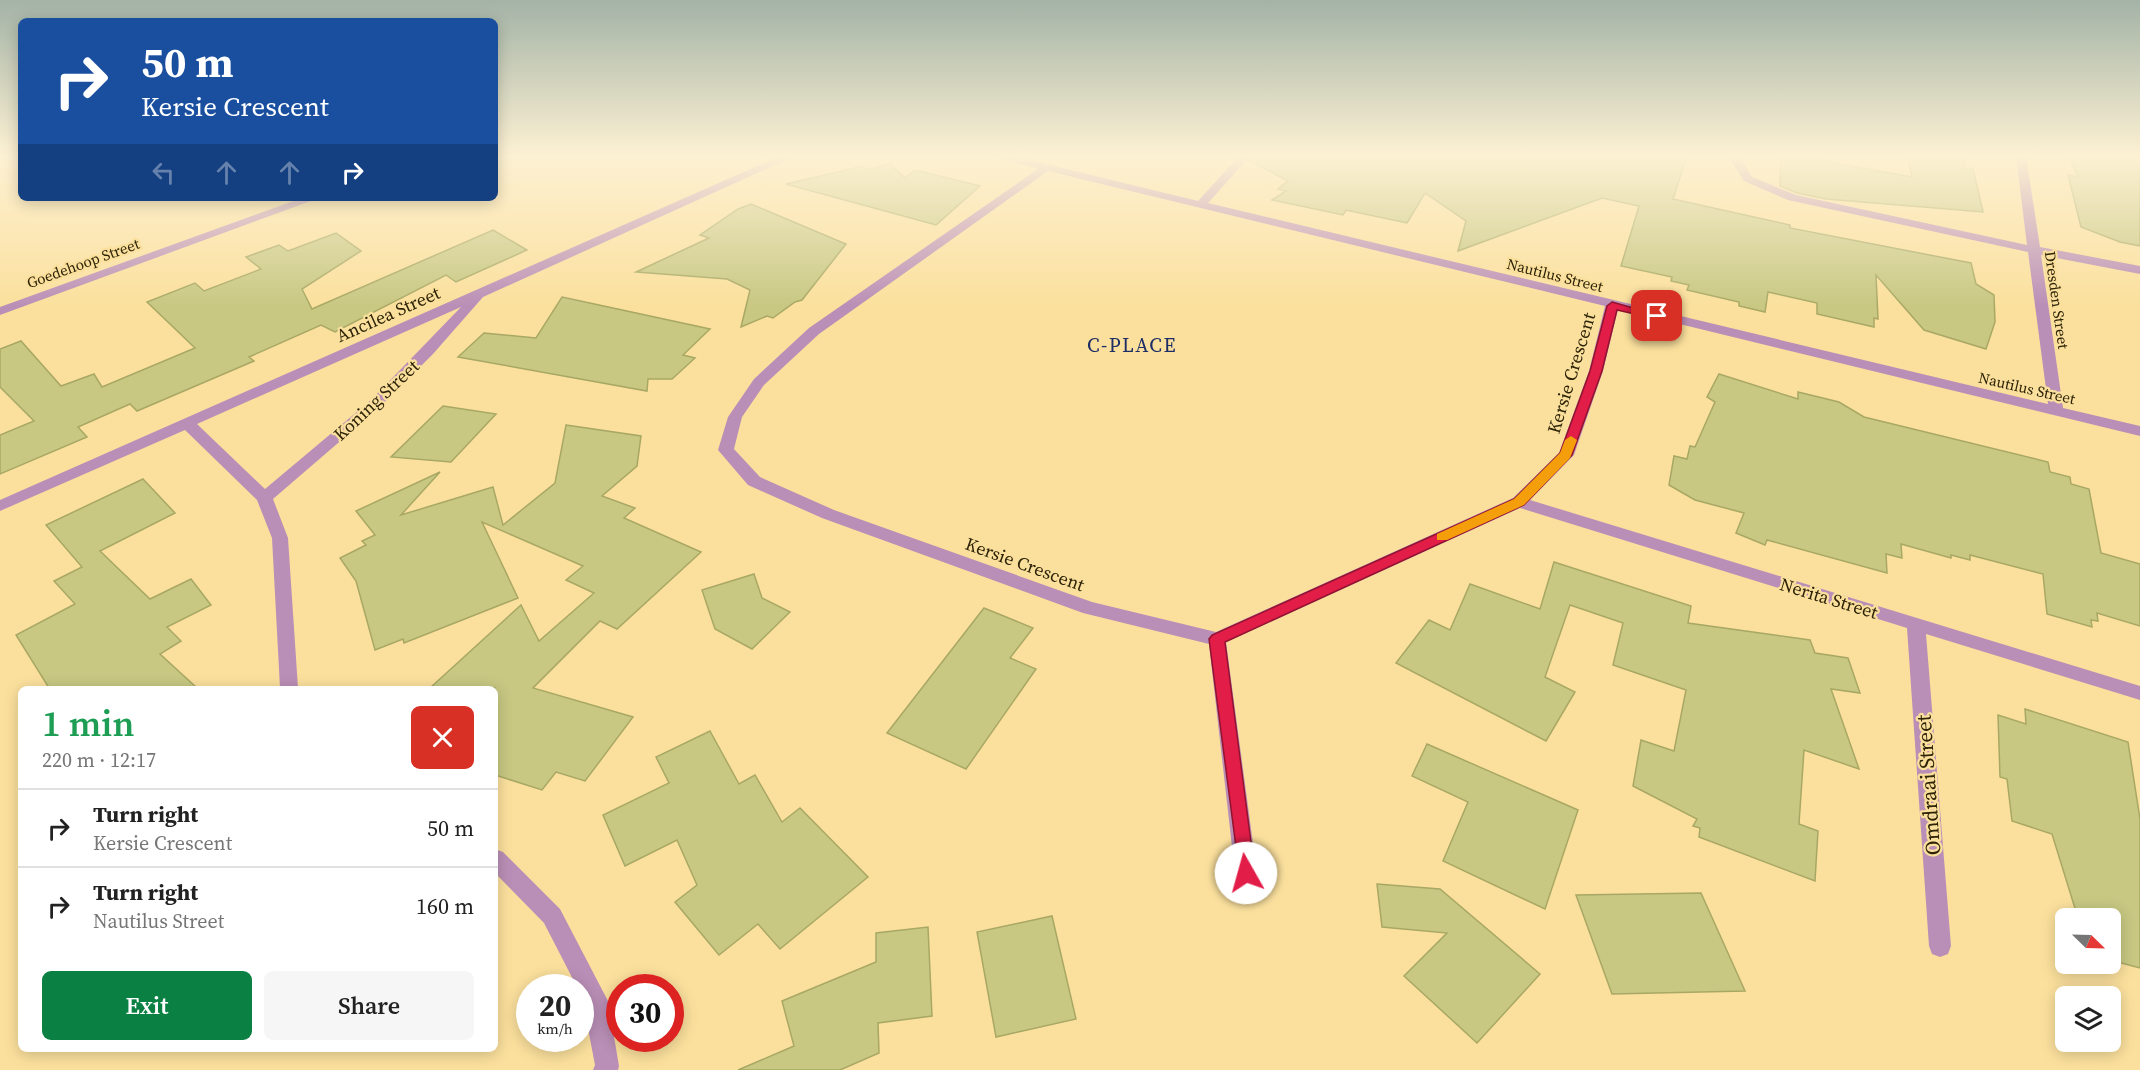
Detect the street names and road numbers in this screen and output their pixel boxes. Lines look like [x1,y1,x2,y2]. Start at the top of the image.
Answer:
street label: Goedehoop Street [24,233,142,293]
street label: Dresden Street [2040,250,2074,350]
street label: Nautilus Street [1505,253,1605,297]
street label: Ancilea Street [332,280,444,348]
street label: Kersie Crescent [1541,309,1601,437]
street label: Koning Street [328,354,424,446]
street label: Nautilus Street [1977,367,2077,409]
street label: Kersie Crescent [962,531,1088,597]
street label: Nerita Street [1777,571,1881,625]
street label: Omdraai Street [1909,713,1947,856]

